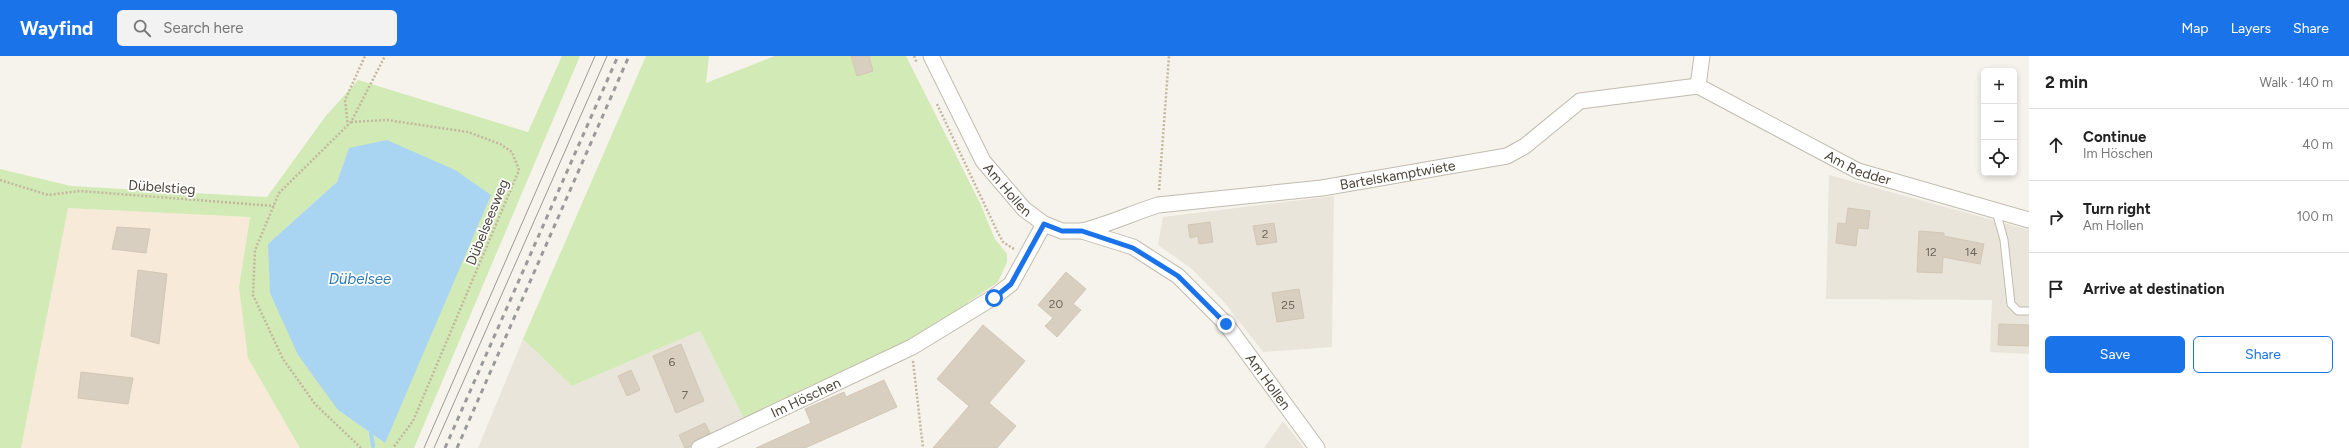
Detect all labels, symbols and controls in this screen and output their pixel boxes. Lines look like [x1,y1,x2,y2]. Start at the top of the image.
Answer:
search box [117,10,397,46]
text: Wayfind [20,17,93,40]
icon: search [131,17,153,39]
text: Search here [163,19,243,37]
text: Map [2181,20,2209,37]
text: Layers [2231,20,2271,37]
text: Share [2293,20,2329,37]
map controls [1981,68,2017,176]
button: + [1981,68,2017,104]
text: 2 min [2045,72,2088,92]
text: Walk · 140 m [2259,75,2333,90]
button: − [1981,104,2017,140]
text: Continue [2083,128,2146,146]
icon: ahead [2045,134,2067,156]
text: 40 m [2302,137,2333,152]
button: locate [1981,140,2017,176]
text: Im Höschen [2083,146,2153,161]
street label: Am Redder [1822,147,1893,189]
street label: Bartelskamptwiete [1339,157,1457,194]
street label: Am Hollen [980,160,1035,221]
street label: Dübelstieg [128,177,196,198]
street label: Dübelseesweg [462,177,512,268]
text: Turn right [2083,200,2151,218]
icon: right [2045,206,2067,228]
text: 100 m [2297,209,2333,224]
text: Am Hollen [2083,218,2143,233]
house number: 2 [1262,227,1268,241]
house number: 12 [1925,245,1937,259]
house number: 14 [1965,245,1978,259]
water label: Dübelsee [329,270,391,288]
icon: arrive [2045,278,2067,300]
text: Arrive at destination [2083,280,2224,298]
route start [985,289,1003,307]
house number: 20 [1049,297,1064,311]
house number: 25 [1281,298,1295,312]
route end [1217,315,1235,333]
button: Save [2045,336,2185,373]
button: Share [2193,336,2333,373]
street label: Am Hollen [1242,351,1294,413]
house number: 6 [669,355,676,369]
street label: Im Höschen [768,374,844,422]
house number: 7 [682,388,689,402]

